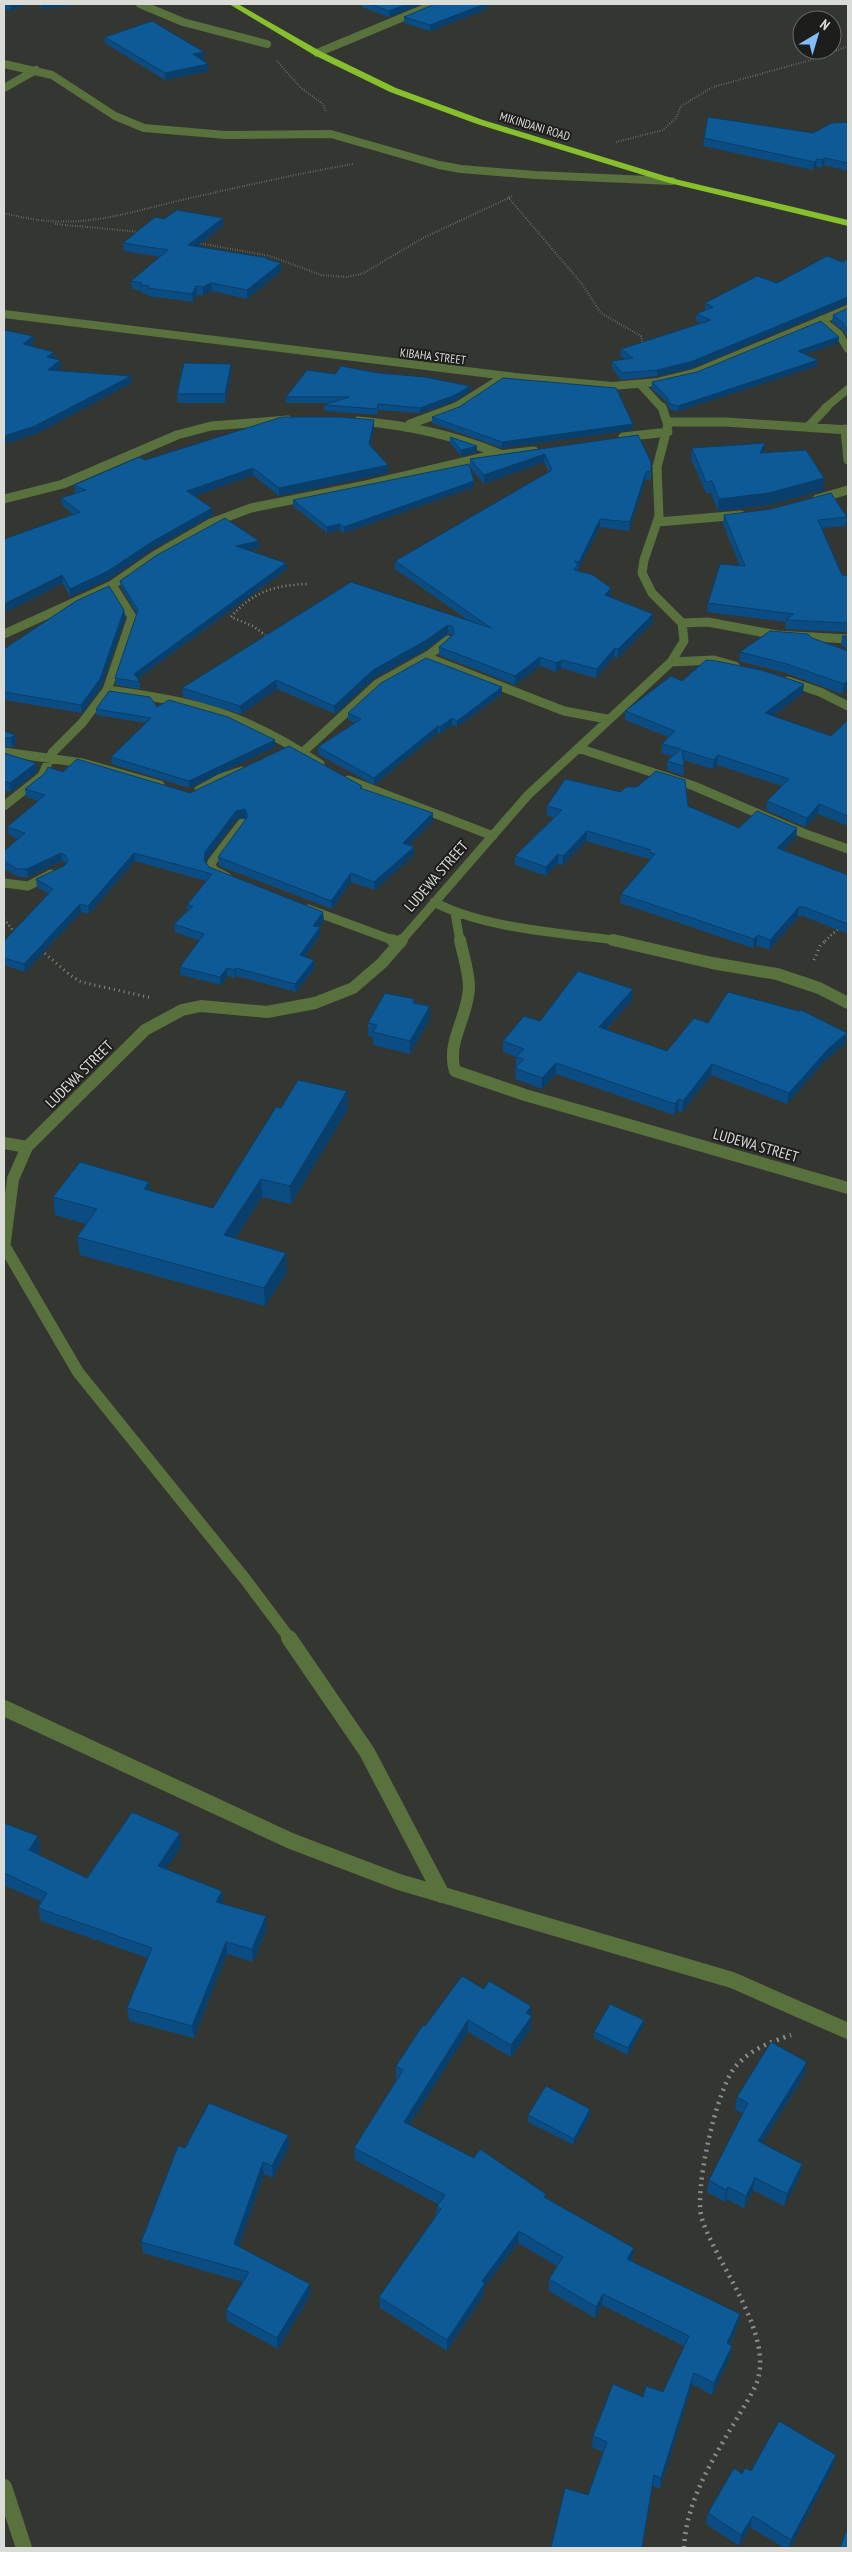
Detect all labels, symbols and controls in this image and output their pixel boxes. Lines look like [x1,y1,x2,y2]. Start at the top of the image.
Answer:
north arrow [792,10,842,60]
text: N [816,15,834,34]
street label: MIKINDANI ROAD [498,108,572,144]
street label: KIBAHA STREET [399,345,467,368]
street label: LUDEWA STREET [400,836,472,915]
street label: LUDEWA STREET [41,1036,117,1112]
street label: LUDEWA STREET [711,1124,801,1166]

